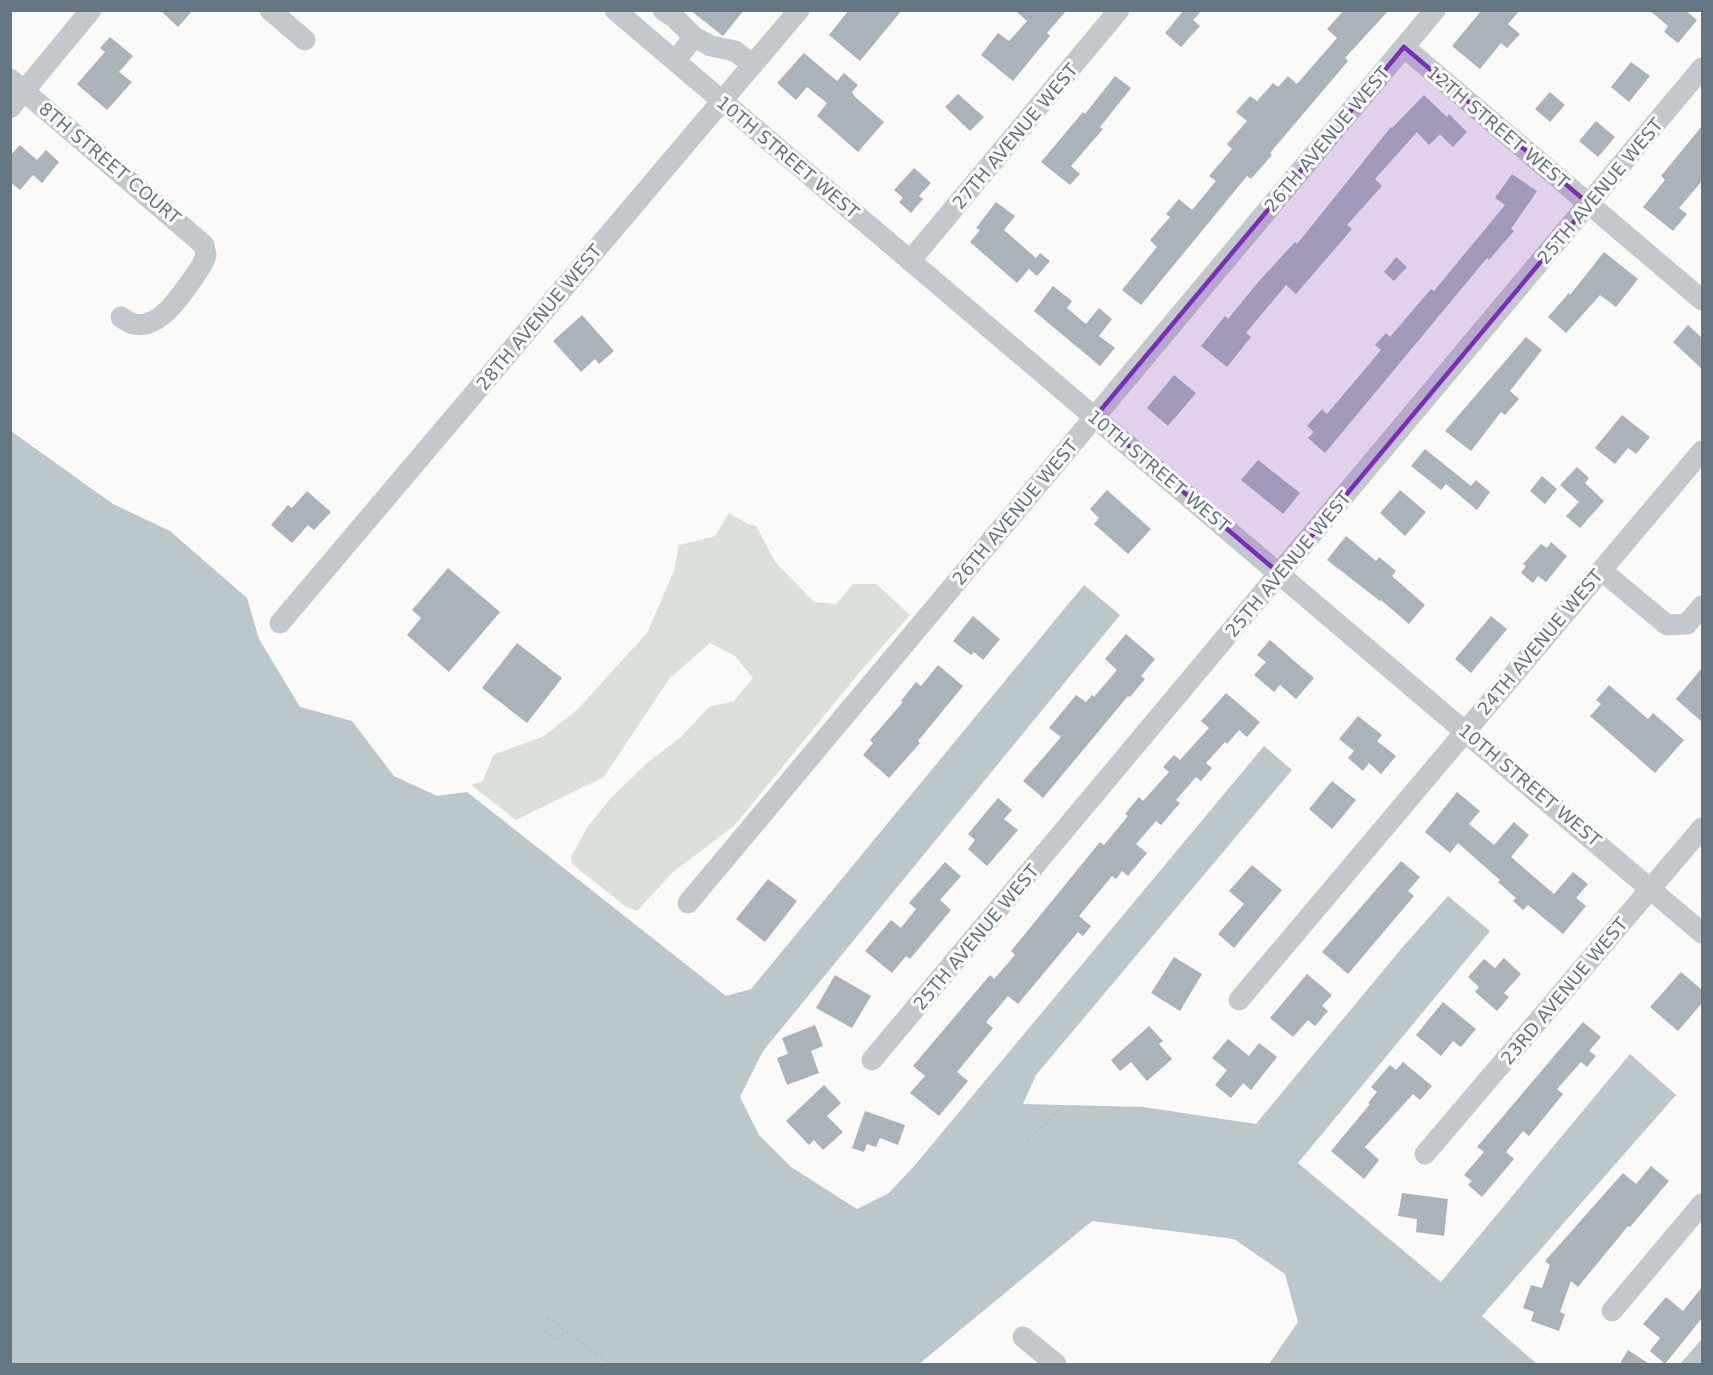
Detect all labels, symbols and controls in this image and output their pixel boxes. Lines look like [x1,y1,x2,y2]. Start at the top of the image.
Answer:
street label: 27TH AVENUE WEST [948,58,1083,213]
street label: 26TH AVENUE WEST [1260,61,1395,216]
street label: 12TH STREET WEST [1423,61,1574,193]
street label: 10TH STREET WEST [713,91,864,223]
street label: 8TH STREET COURT [35,98,186,229]
street label: 25TH AVENUE WEST [1533,113,1668,268]
street label: 28TH AVENUE WEST [472,239,607,394]
street label: 10TH STREET WEST [1084,405,1235,537]
street label: 26TH AVENUE WEST [948,434,1083,589]
street label: 25TH AVENUE WEST [1221,486,1356,641]
street label: 24TH AVENUE WEST [1473,564,1608,719]
street label: 10TH STREET WEST [1455,719,1606,851]
street label: 25TH AVENUE WEST [909,859,1044,1014]
street label: 23RD AVENUE WEST [1496,913,1632,1069]

